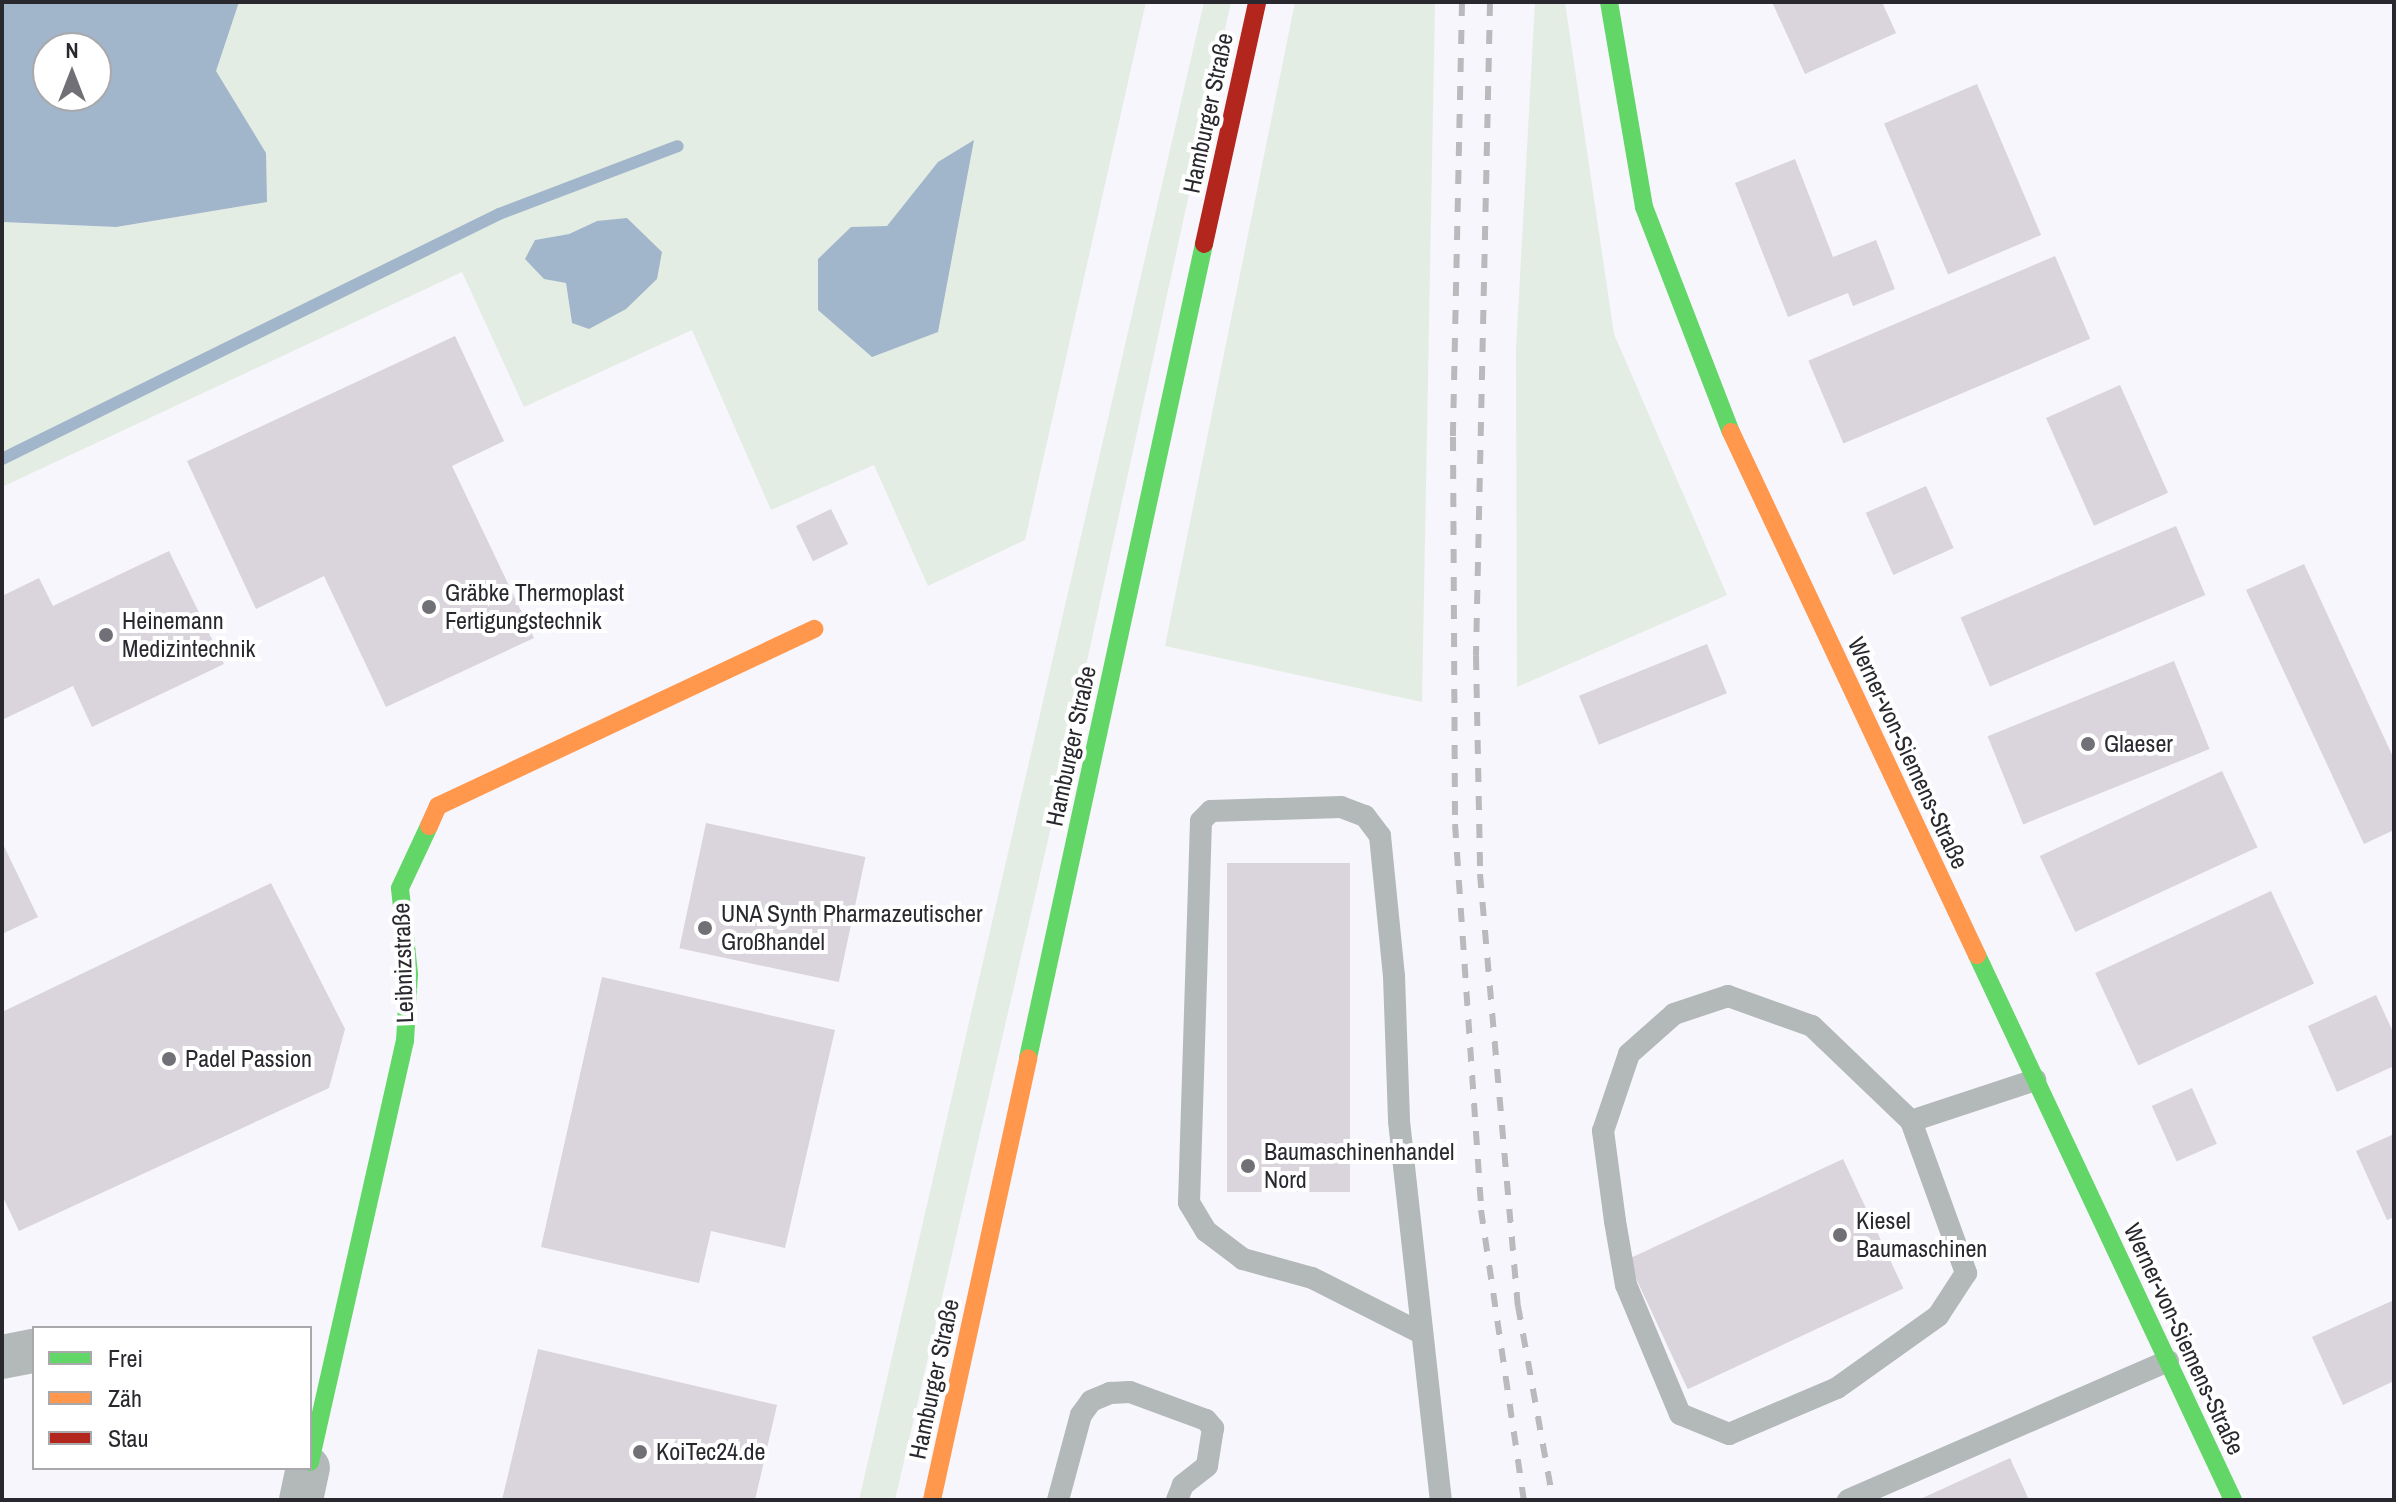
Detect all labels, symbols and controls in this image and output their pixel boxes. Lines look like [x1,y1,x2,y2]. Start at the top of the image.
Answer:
street label: Hamburger Straße [1177,30,1239,196]
north arrow [32,32,112,112]
text: N [65,35,79,65]
place label: Gräbke Thermoplast Fertigungstechnik [445,579,624,635]
marker: Gräbke Thermoplast Fertigungstechnik [420,598,438,616]
place label: Heinemann Medizintechnik [122,607,255,663]
marker: Heinemann Medizintechnik [97,626,115,644]
street label: Werner-von-Siemens-Straße [1842,633,1974,873]
street label: Hamburger Straße [1040,663,1102,829]
place label: Glaeser [2104,730,2173,758]
marker: Glaeser [2079,735,2097,753]
place label: UNA Synth Pharmazeutischer Großhandel [721,900,984,956]
street label: Leibnizstraße [387,902,419,1024]
marker: UNA Synth Pharmazeutischer Großhandel [696,919,714,937]
place label: Padel Passion [185,1045,312,1073]
marker: Padel Passion [160,1050,178,1068]
place label: Baumaschinenhandel Nord [1264,1138,1454,1194]
marker: Baumaschinenhandel Nord [1239,1157,1257,1175]
place label: Kiesel Baumaschinen [1856,1207,1987,1263]
street label: Werner-von-Siemens-Straße [2118,1219,2250,1459]
marker: Kiesel Baumaschinen [1831,1226,1849,1244]
street label: Hamburger Straße [903,1296,965,1462]
legend [32,1326,312,1470]
text: Frei [108,1342,143,1374]
text: Zäh [108,1382,142,1414]
text: Stau [108,1422,149,1454]
place label: KoiTec24.de [656,1438,765,1466]
marker: KoiTec24.de [631,1443,649,1461]

